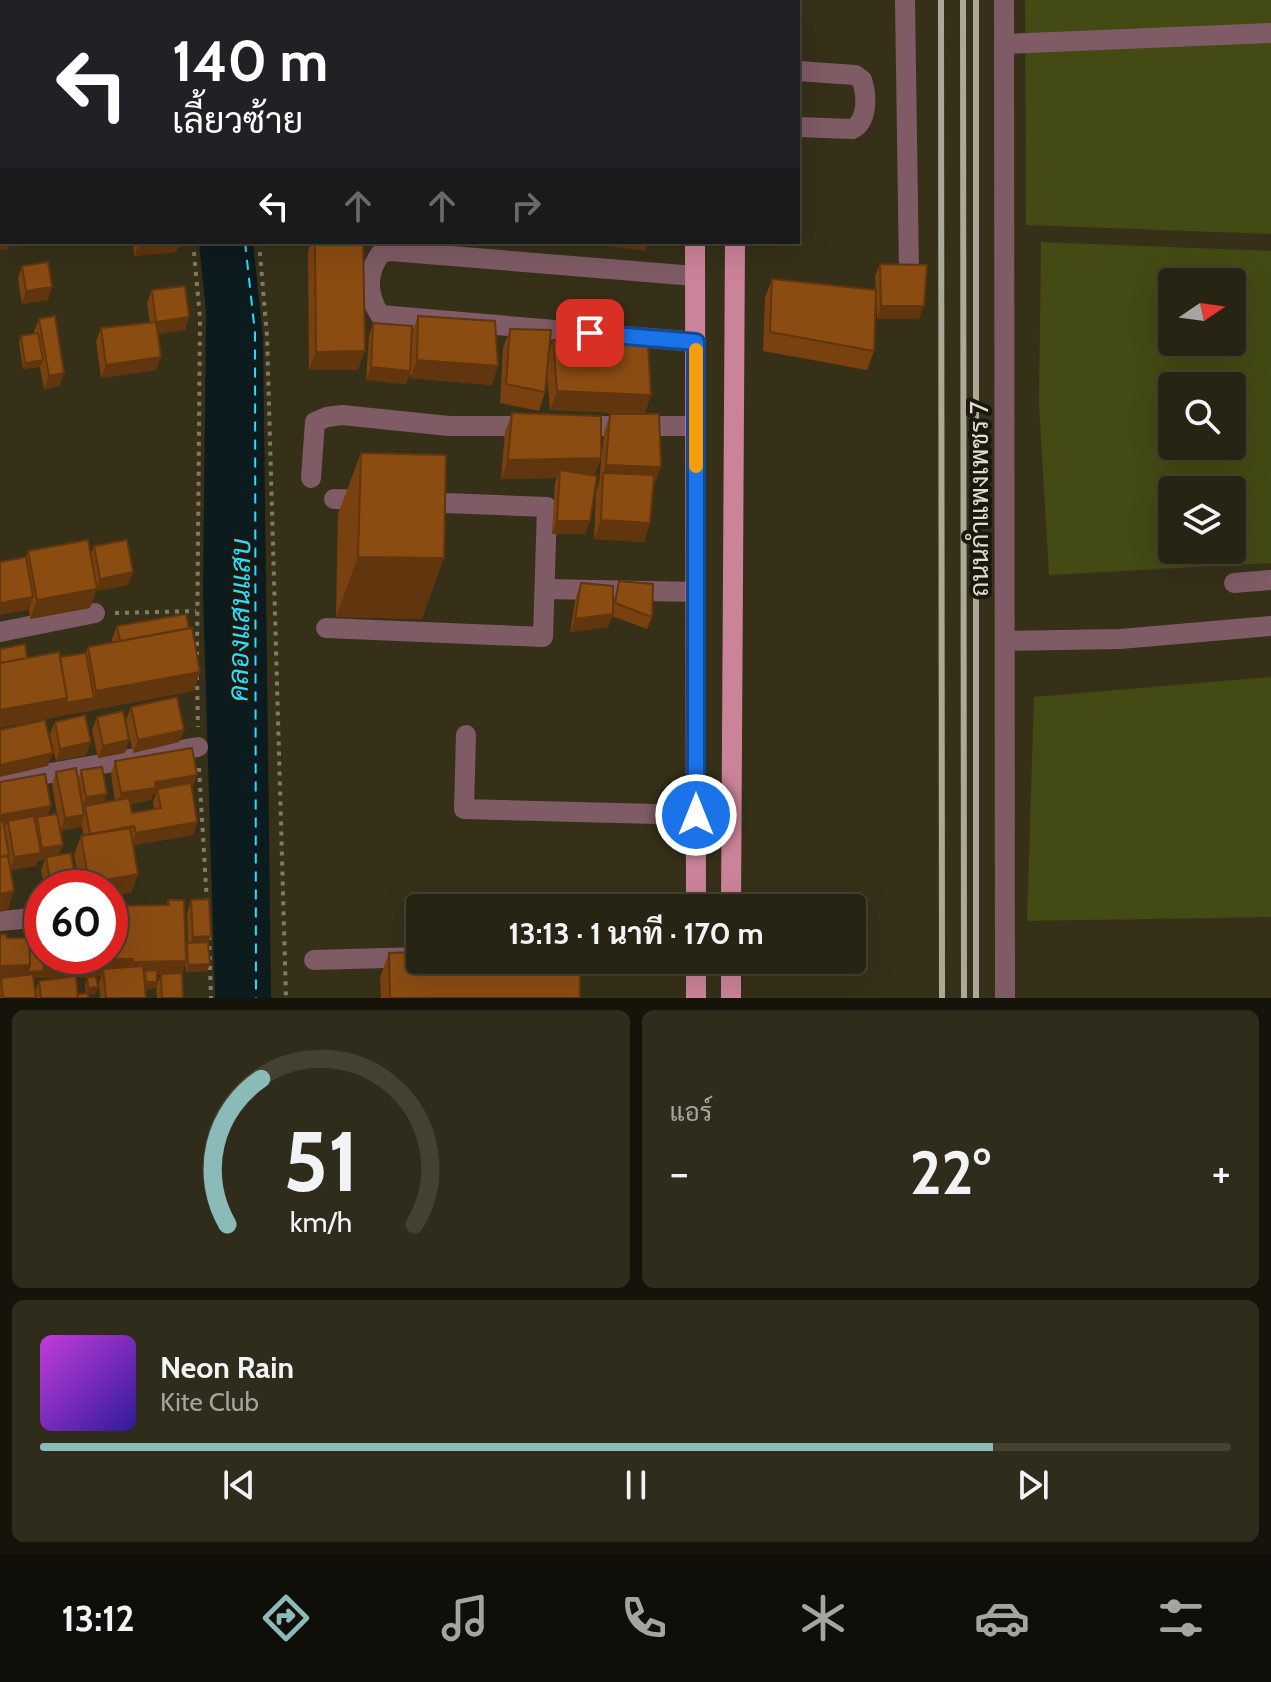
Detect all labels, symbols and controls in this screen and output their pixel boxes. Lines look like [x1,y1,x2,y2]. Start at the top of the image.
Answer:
text: 140 m [172,27,328,95]
icon: left [40,32,144,136]
text: เลี้ยวซ้าย [172,98,303,142]
icon: left [252,184,296,228]
icon: ahead [336,184,380,228]
icon: ahead [420,184,464,228]
icon: right [504,184,548,228]
north arrow [1158,268,1246,356]
map controls [1158,268,1246,564]
pin [556,299,624,367]
icon: arrive [568,311,612,355]
button: search [1158,372,1246,460]
street label: ถนนกำแพงเพชร 7 [963,401,995,597]
button: layers [1158,476,1246,564]
water label: คลองแสนแสบ [221,538,257,702]
position arrow [654,773,738,857]
speed limit sign: 60 [24,870,128,974]
text: 13:13 · 1 นาที · 170 m [508,915,764,952]
text: แอร์ [670,1096,712,1128]
text: 51 [283,1111,358,1212]
text: 22° [910,1136,991,1209]
text: − [670,1146,689,1199]
text: + [1212,1146,1231,1199]
text: km/h [289,1204,352,1239]
text: Neon Rain [160,1349,294,1386]
text: Kite Club [160,1386,259,1418]
icon: previous [217,1463,261,1507]
icon: pause [614,1463,658,1507]
icon: next [1011,1463,1055,1507]
icon: directions [258,1590,314,1646]
icon: music [437,1590,493,1646]
icon: phone [616,1590,672,1646]
icon: climate [795,1590,851,1646]
icon: car [974,1590,1030,1646]
icon: filters [1153,1590,1209,1646]
text: 13:12 [62,1596,135,1640]

